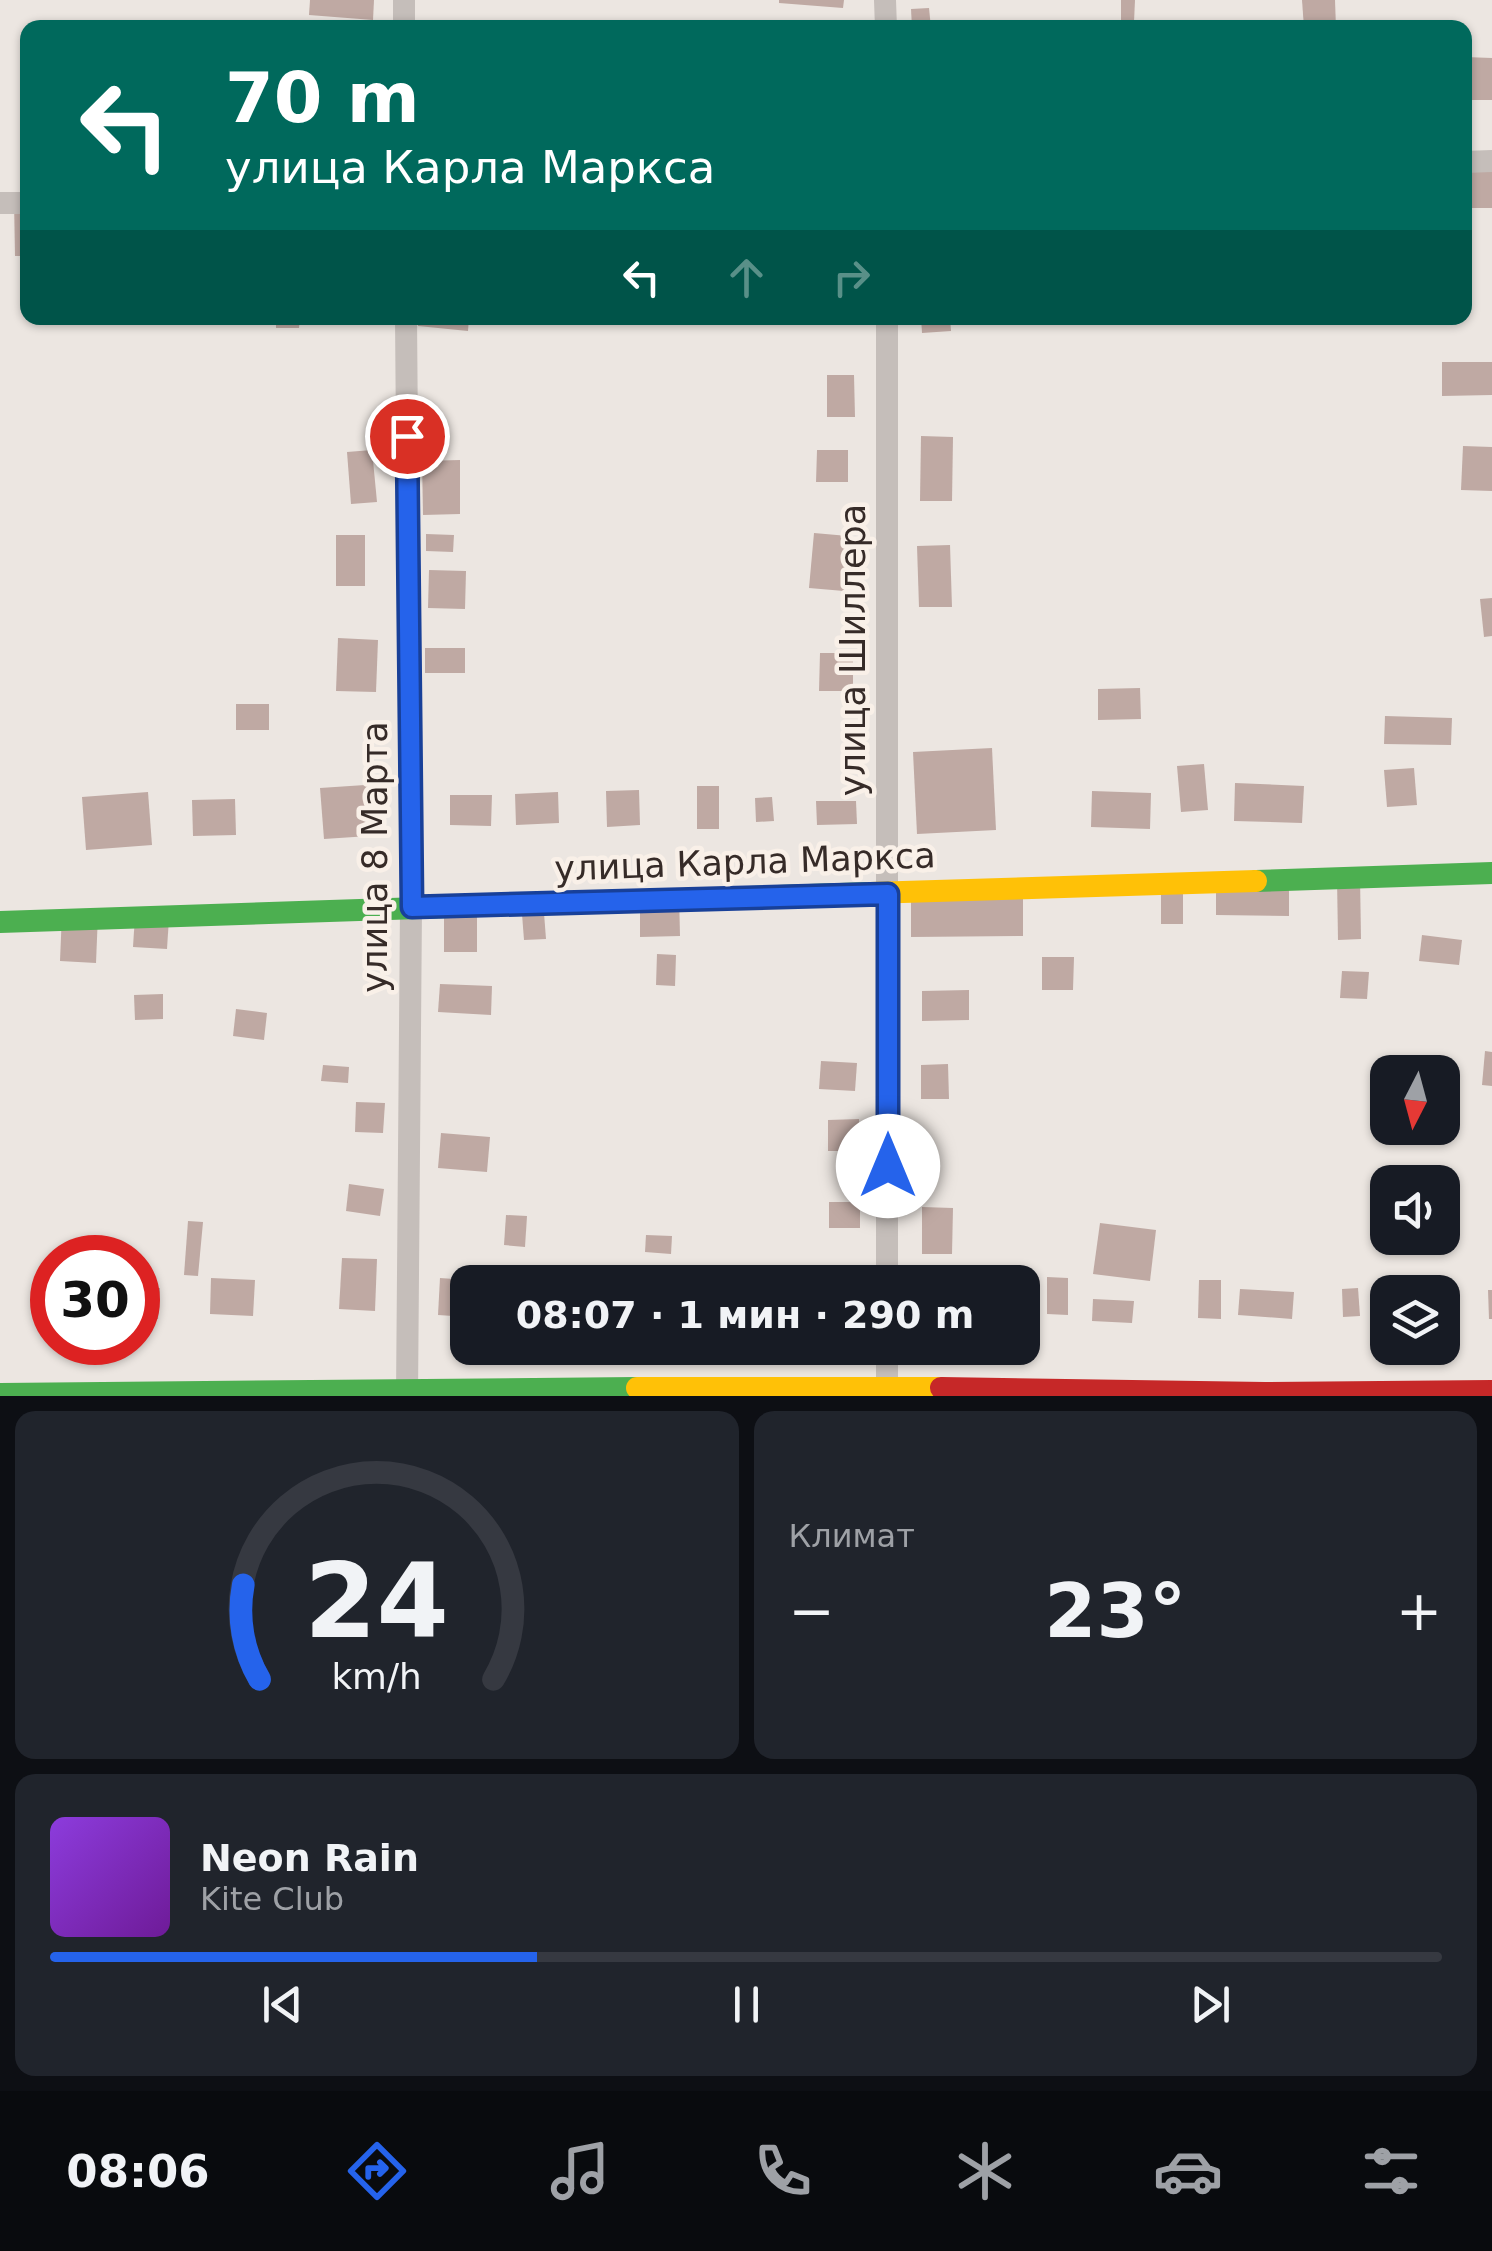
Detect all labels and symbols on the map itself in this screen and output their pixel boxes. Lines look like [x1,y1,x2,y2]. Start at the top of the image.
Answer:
pin [365,394,450,479]
street label: улица Шиллера [833,504,873,796]
street label: улица 8 Марта [355,721,395,993]
street label: улица Карла Маркса [554,835,936,889]
north arrow [1370,1055,1460,1145]
position arrow [836,1114,940,1218]
speed limit sign: 30 [30,1235,160,1365]

